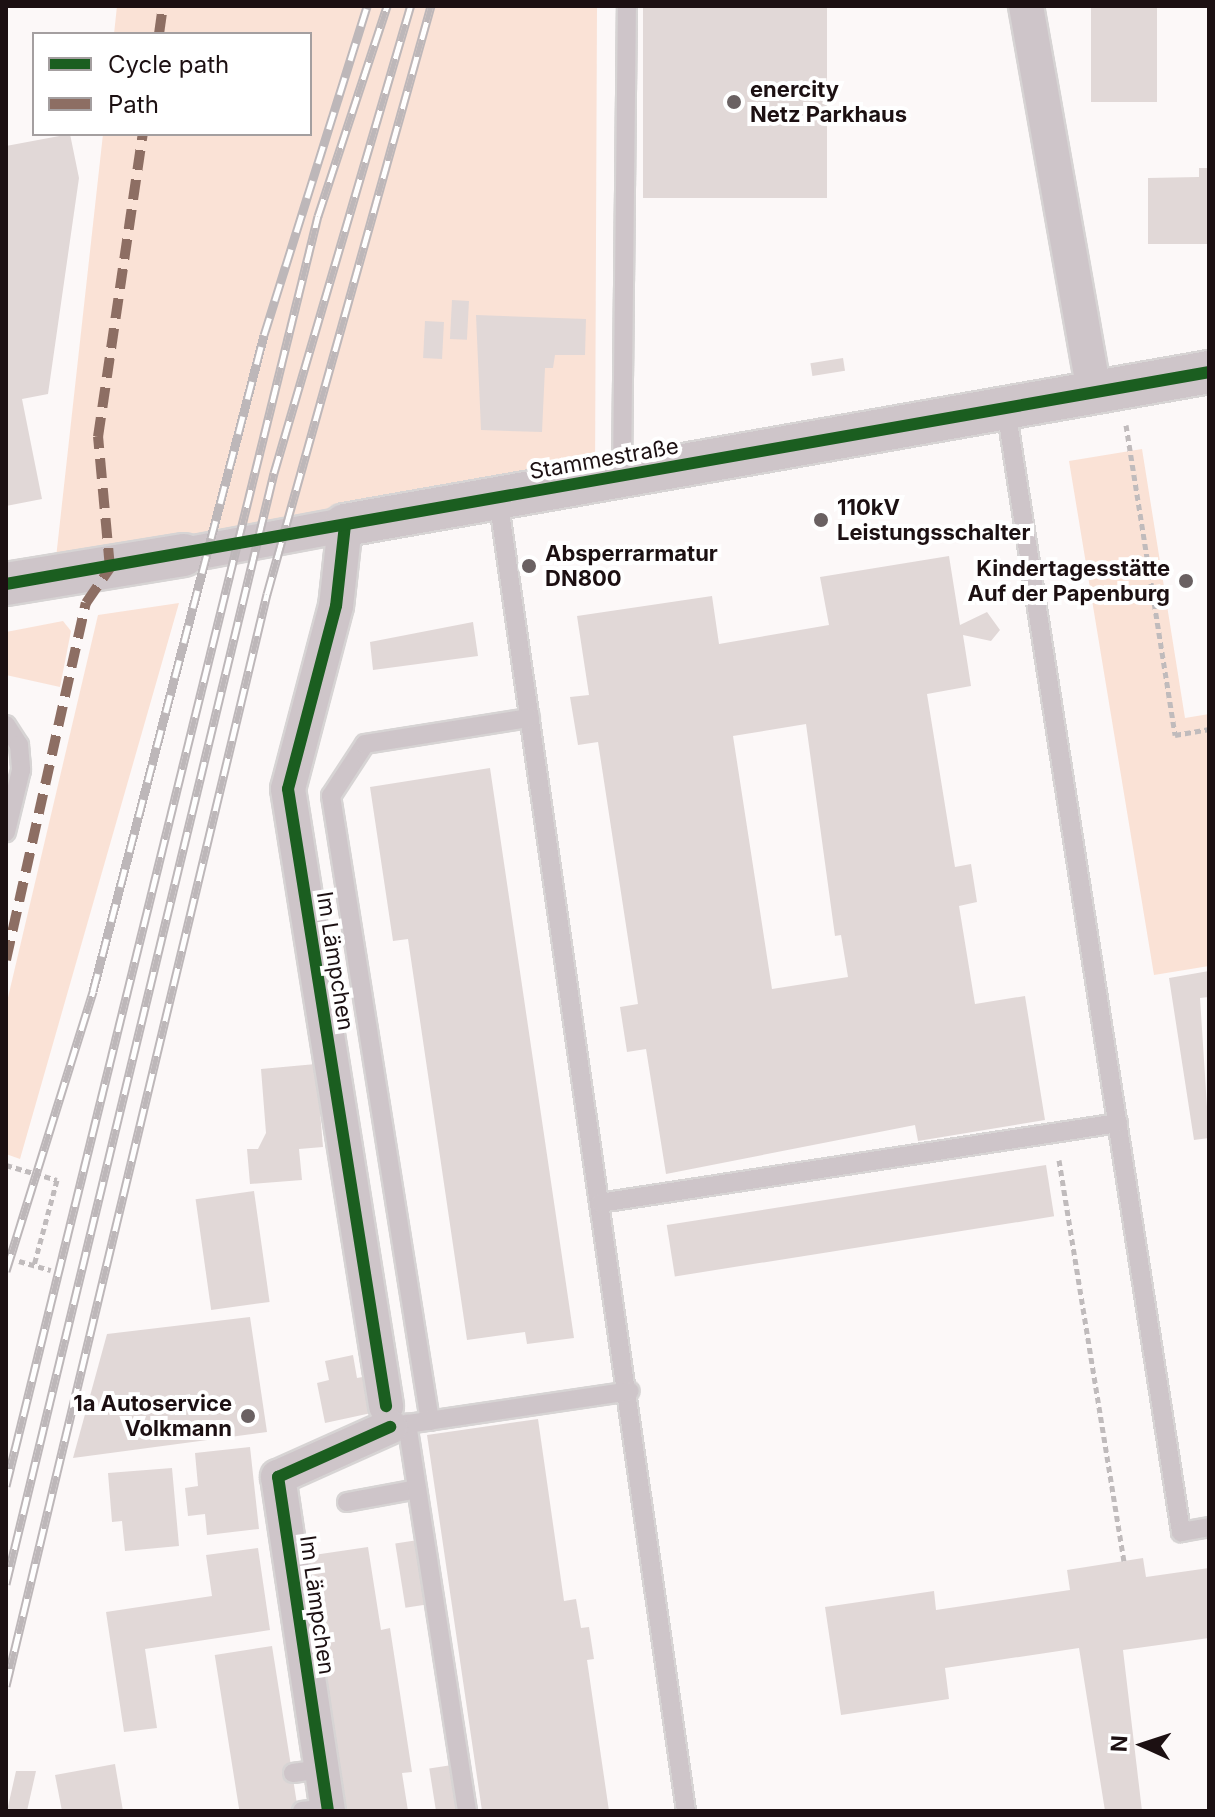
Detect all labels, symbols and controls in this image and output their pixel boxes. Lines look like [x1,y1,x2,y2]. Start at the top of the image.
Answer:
legend [32,32,312,136]
text: Cycle path [108,50,229,79]
place label: enercity Netz Parkhaus [750,76,907,128]
text: Path [108,90,159,119]
marker: enercity Netz Parkhaus [725,93,743,111]
street label: Stammestraße [527,433,681,485]
place label: 110kV Leistungsschalter [837,494,1030,546]
marker: 110kV Leistungsschalter [812,511,830,529]
place label: Absperrarmatur DN800 [545,540,718,592]
place label: Kindertagesstätte Auf der Papenburg [967,555,1170,606]
marker: Absperrarmatur DN800 [520,557,538,575]
marker: Kindertagesstätte Auf der Papenburg [1177,572,1195,590]
street label: Im Lämpchen [311,890,359,1032]
place label: 1a Autoservice Volkmann [73,1390,232,1442]
marker: 1a Autoservice Volkmann [239,1407,257,1425]
street label: Im Lämpchen [294,1534,340,1676]
north arrow [1103,1705,1183,1785]
text: N [1106,1735,1132,1753]

